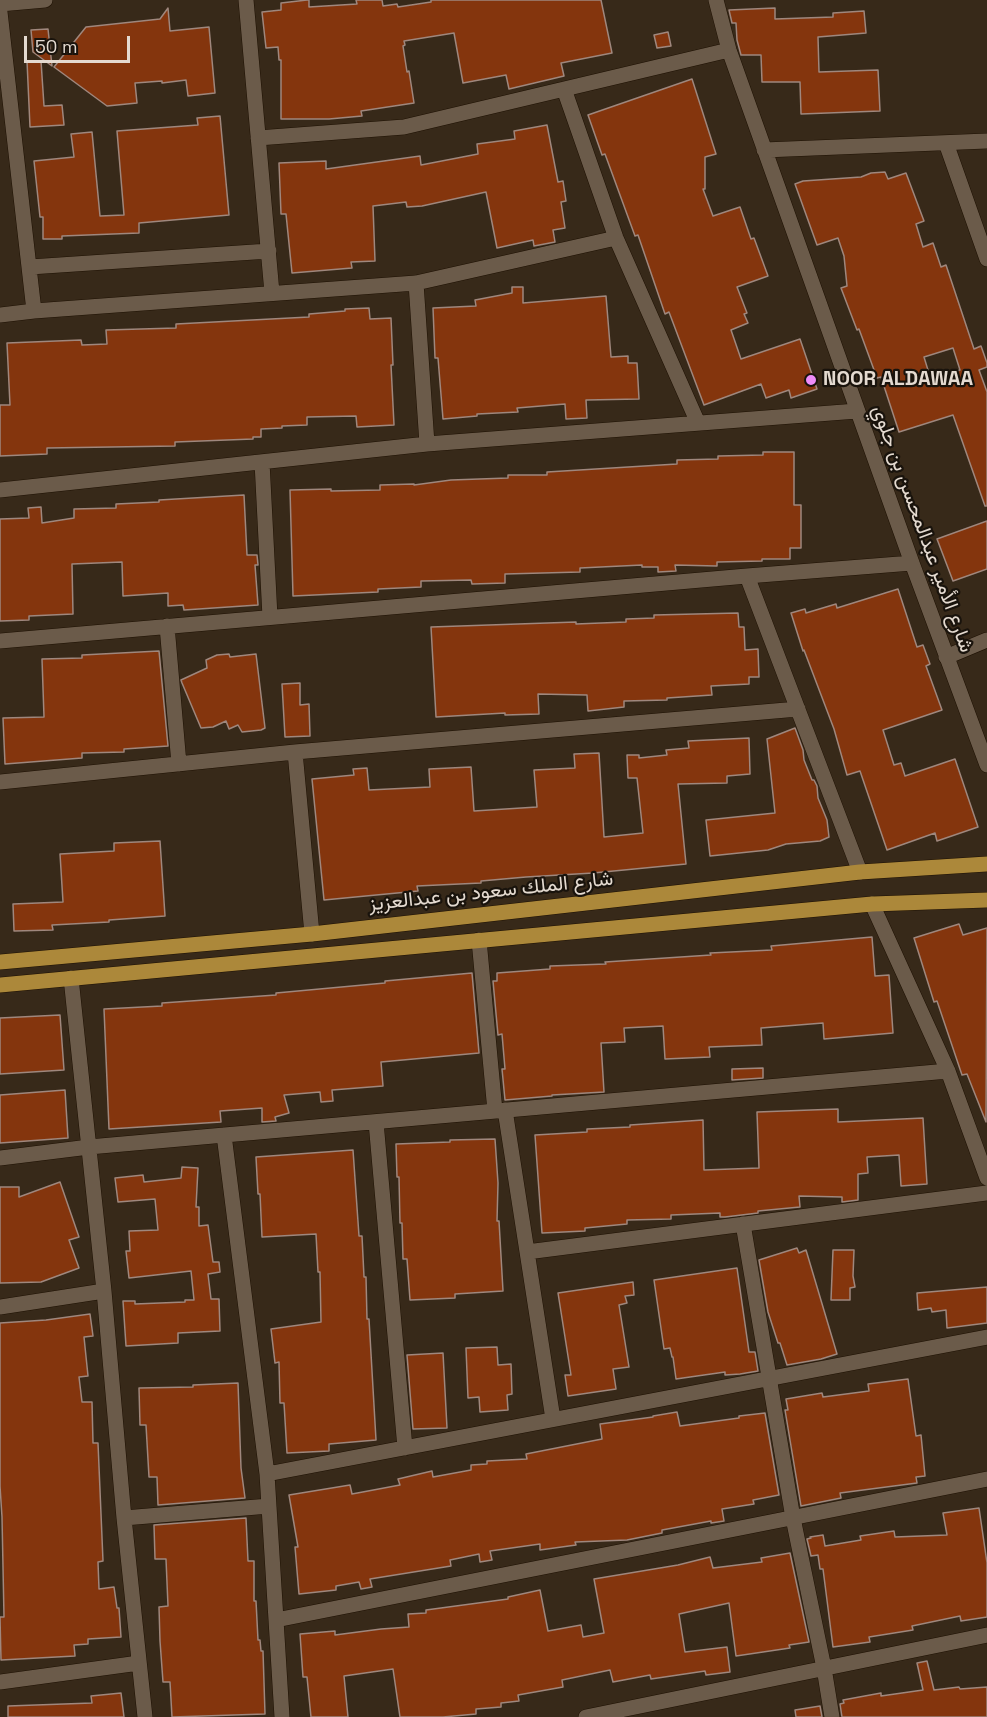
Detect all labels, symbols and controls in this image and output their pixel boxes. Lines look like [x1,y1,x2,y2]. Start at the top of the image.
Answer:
scale bar [27,24,134,62]
text: 50 m [35,35,77,58]
place label: NOOR ALDAWAA [823,368,973,392]
marker: NOOR ALDAWAA [804,373,818,387]
street label: شارع الأمير عبدالمحسن بن جلوي [866,402,978,656]
street label: شارع الملك سعود بن عبدالعزيز [368,867,614,917]

